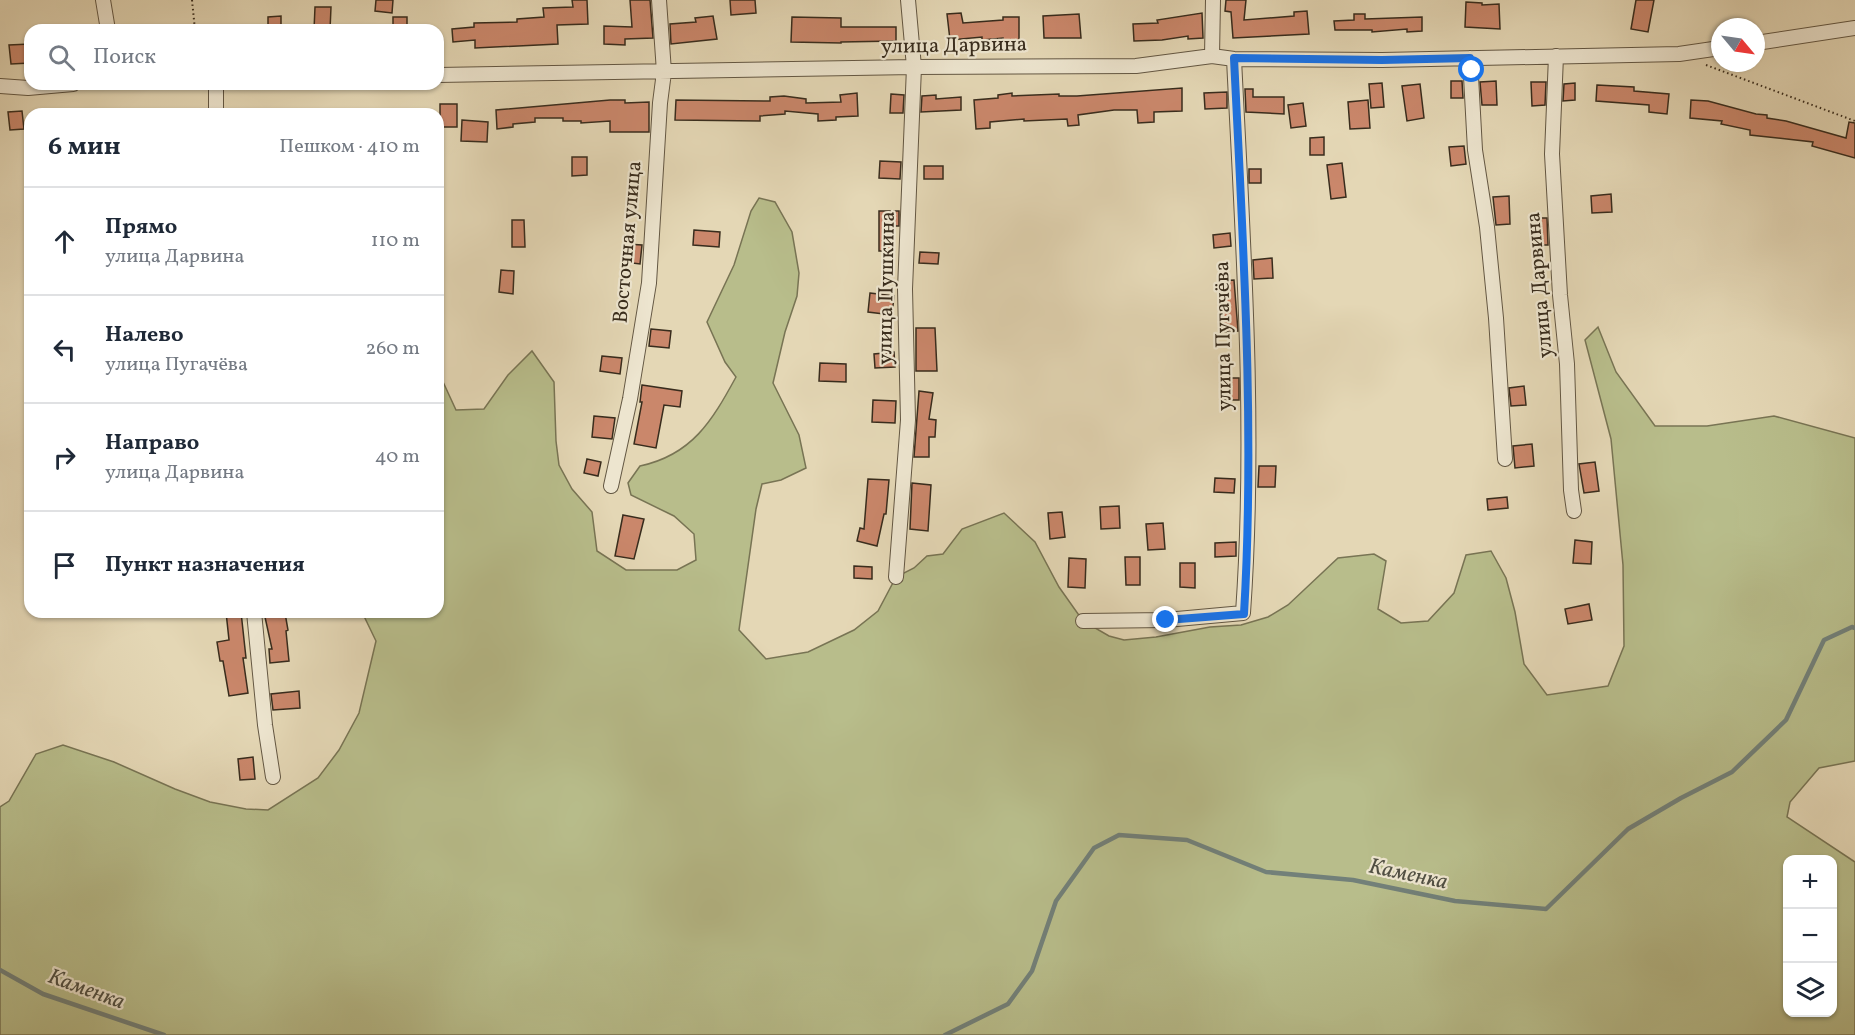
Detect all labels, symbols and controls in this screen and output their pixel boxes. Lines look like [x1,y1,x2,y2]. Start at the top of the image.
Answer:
north arrow [1711,18,1765,72]
search box [24,24,444,90]
street label: улица Дарвина [881,30,1027,62]
icon: search [45,41,78,74]
text: Поиск [93,42,156,73]
route start [1458,56,1484,82]
text: 6 мин [48,129,121,165]
text: Пешком · 410 m [279,133,420,161]
street label: Восточная улица [606,160,650,324]
street label: улица Пушкина [871,211,903,365]
street label: улица Дарвина [1519,211,1561,359]
text: Прямо [105,212,177,243]
icon: ahead [48,225,81,258]
text: 110 m [371,227,420,255]
text: улица Дарвина [105,243,244,271]
street label: улица Пугачёва [1208,261,1240,411]
text: Налево [105,320,184,351]
icon: left [48,333,81,366]
text: 260 m [365,335,420,363]
text: улица Пугачёва [105,351,248,379]
text: Направо [105,428,199,459]
icon: right [48,441,81,474]
text: 40 m [375,443,420,471]
text: улица Дарвина [105,459,244,487]
icon: arrive [48,549,81,582]
text: Пункт назначения [105,550,305,581]
route end [1152,606,1178,632]
water label: Каменка [1366,852,1450,898]
map controls [1783,855,1837,1017]
button: + [1783,855,1837,909]
button: − [1783,909,1837,963]
water label: Каменка [43,962,129,1018]
button: layers [1783,963,1837,1017]

